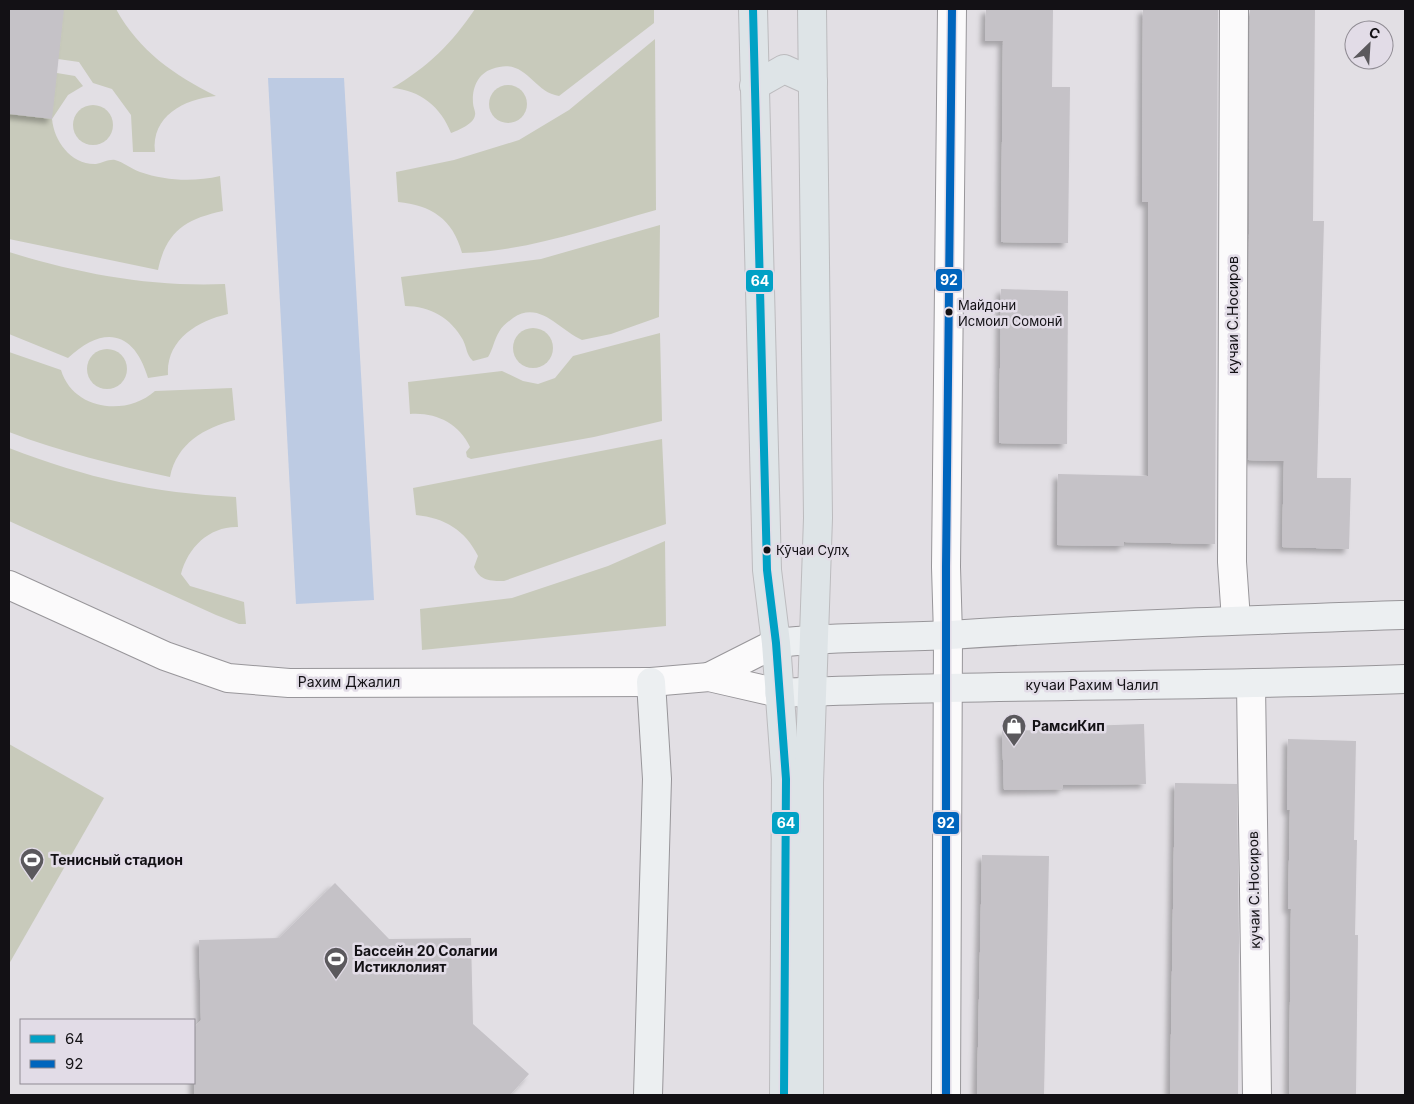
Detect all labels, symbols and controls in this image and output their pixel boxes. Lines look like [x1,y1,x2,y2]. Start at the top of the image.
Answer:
north arrow [1344,20,1394,70]
text: С [1366,23,1383,43]
street label: кучаи С.Носиров [1224,256,1241,374]
line badge: 92 [935,268,963,292]
line badge: 64 [745,269,774,293]
text: 92 [940,271,958,288]
text: 64 [751,272,769,289]
place label: Майдони Исмоил Сомонӣ [958,297,1062,329]
marker: Майдони Исмоил Сомонӣ [944,307,954,317]
place label: Кӯчаи Сулҳ [776,542,849,558]
marker: Кӯчаи Сулҳ [762,545,772,555]
street label: Рахим Джалил [298,673,400,690]
street label: кучаи Рахим Чалил [1025,676,1159,693]
shop icon: РамсиКип [1001,713,1027,747]
place label: РамсиКип [1032,717,1105,734]
line badge: 64 [771,811,800,835]
line badge: 92 [932,811,960,835]
text: 64 [777,814,795,831]
text: 92 [937,814,955,831]
street label: кучаи С.Носиров [1244,831,1263,949]
sports icon: Тенисный стадион [19,847,45,881]
place label: Тенисный стадион [50,851,183,868]
place label: Бассейн 20 Солагии Истиклолият [354,942,498,975]
sports icon: Бассейн 20 Солагии Истиклолият [323,946,349,980]
legend [20,1019,195,1084]
text: 64 [65,1029,84,1048]
text: 92 [65,1054,83,1073]

